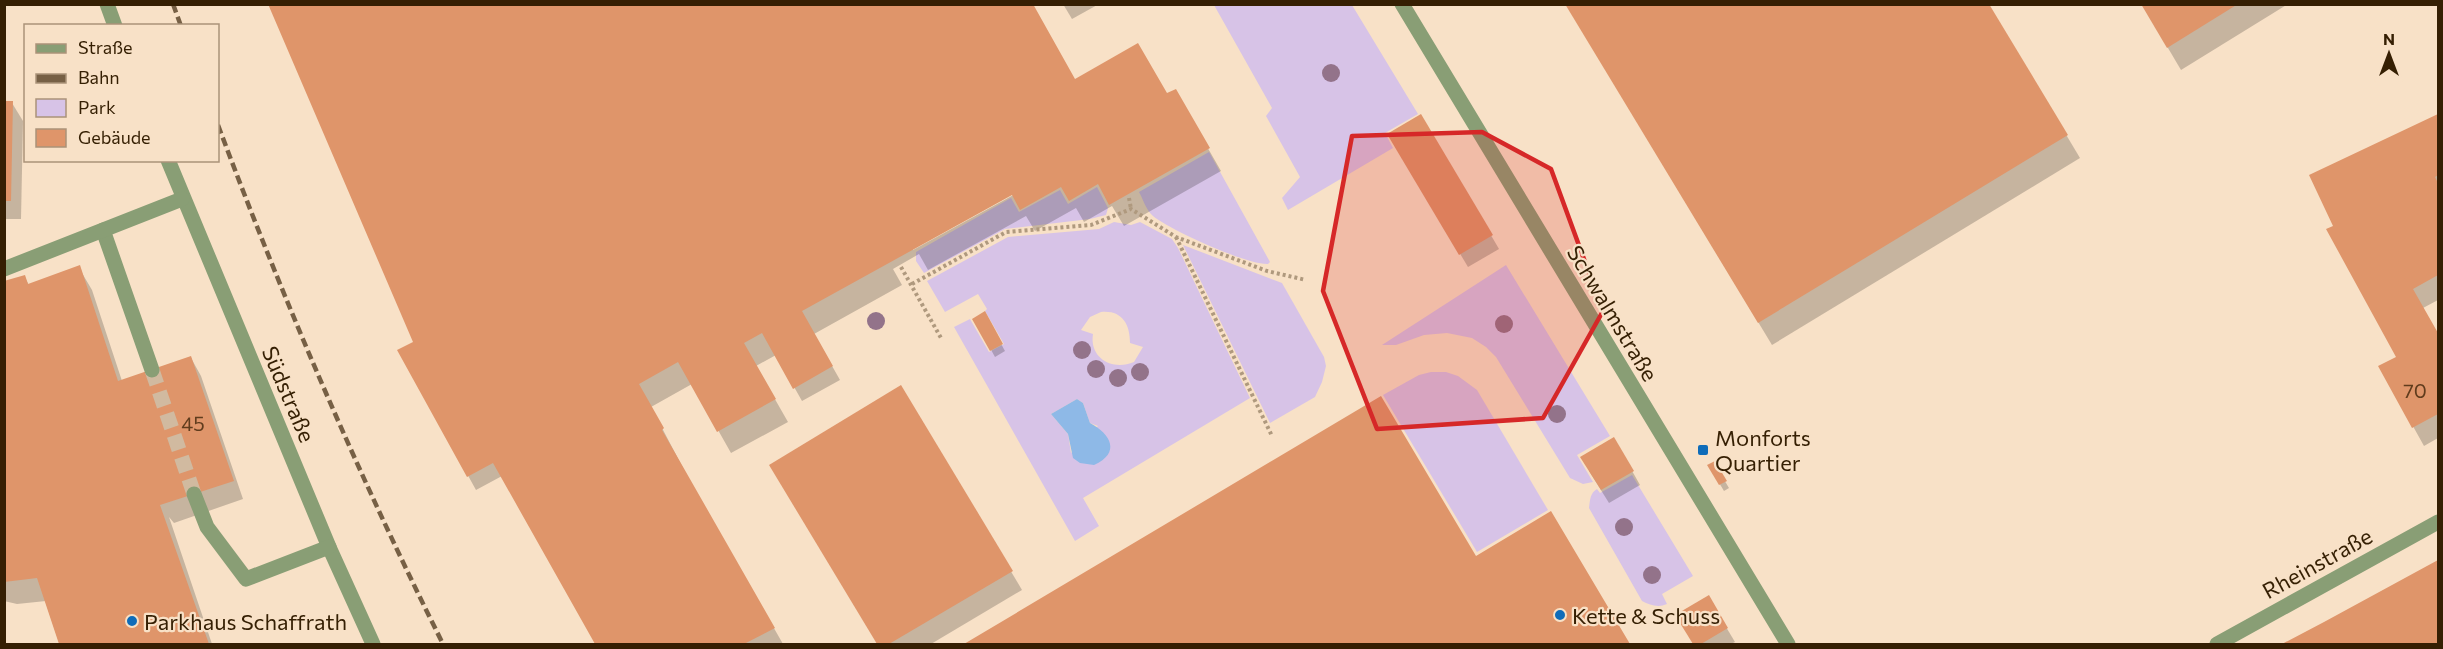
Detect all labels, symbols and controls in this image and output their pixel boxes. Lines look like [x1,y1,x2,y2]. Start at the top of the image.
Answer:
legend [24,24,219,162]
north arrow [2359,24,2419,84]
text: N [2383,29,2395,48]
text: Straße [78,36,133,58]
text: Bahn [78,66,120,88]
text: Park [78,96,116,118]
text: Gebäude [78,126,151,148]
street label: Schwalmstraße [1562,240,1664,386]
street label: Südstraße [257,342,321,446]
house number: 70 [2403,378,2427,402]
house number: 45 [181,411,205,435]
place label: Monforts Quartier [1715,424,1811,476]
marker: Monforts Quartier [1696,443,1710,457]
street label: Rheinstraße [2257,522,2377,604]
place label: Kette & Schuss [1572,602,1720,629]
place label: Parkhaus Schaffrath [144,608,347,635]
marker: Kette & Schuss [1553,608,1567,622]
marker: Parkhaus Schaffrath [125,614,139,628]

